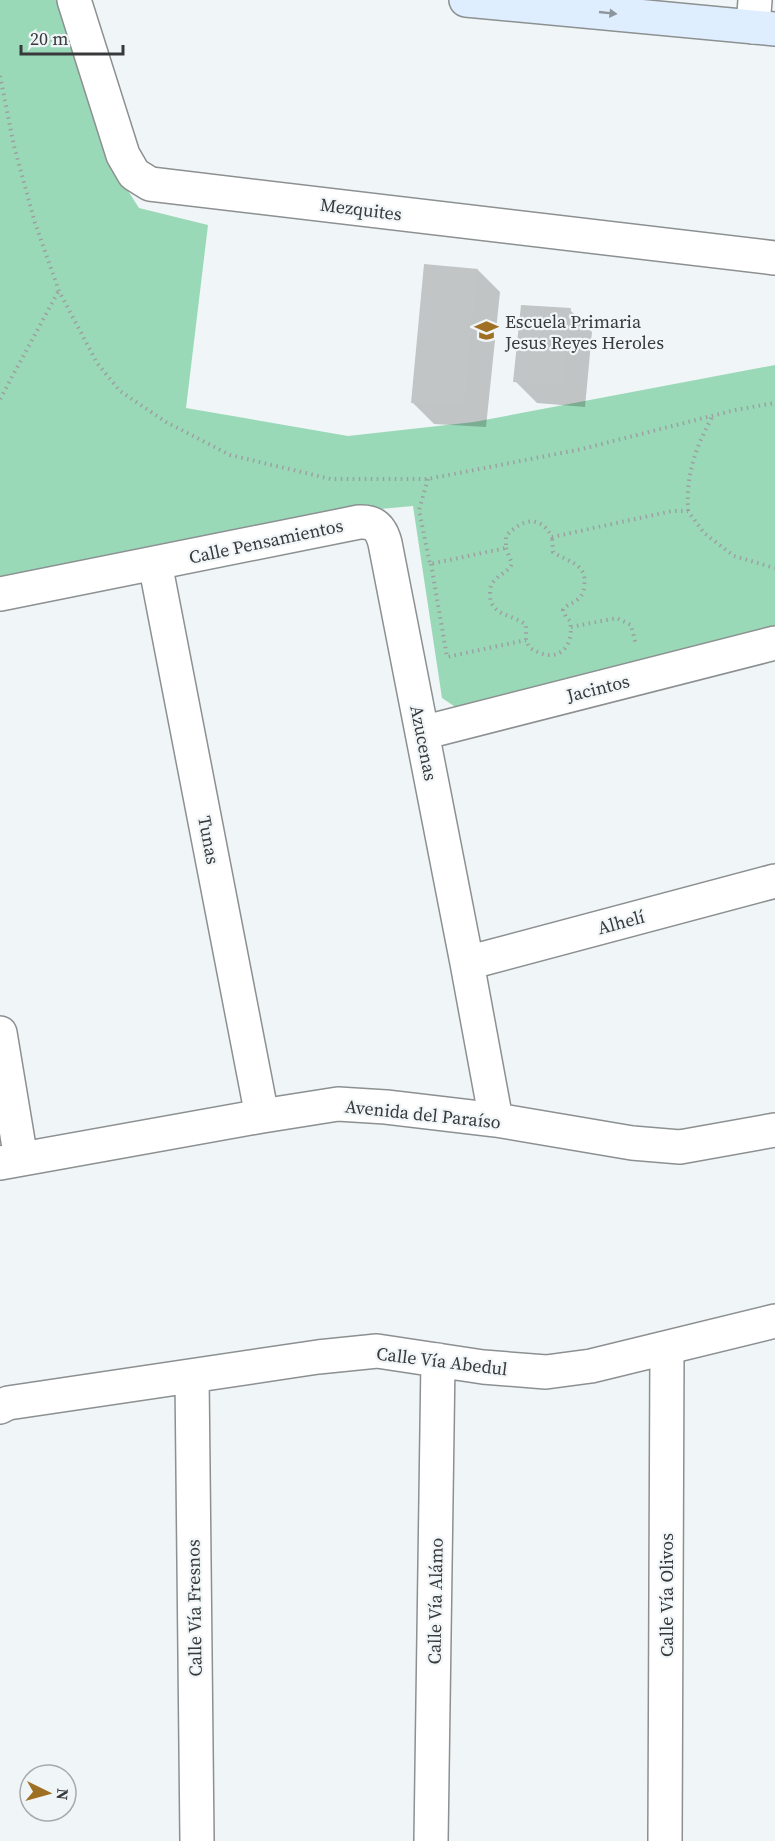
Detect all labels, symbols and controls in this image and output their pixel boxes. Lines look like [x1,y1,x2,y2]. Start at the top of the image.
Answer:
one-way arrow [599,8,618,18]
scale bar [21,18,123,56]
text: 20 m [30,26,68,51]
street label: Mezquites [319,192,403,226]
place label: Escuela Primaria Jesus Reyes Heroles [504,309,664,355]
school or university icon: Escuela Primaria Jesus Reyes Heroles [474,318,500,344]
street label: Calle Pensamientos [187,512,346,570]
street label: Jacintos [563,668,632,708]
street label: Azucenas [404,703,444,783]
street label: Tunas [192,814,226,867]
street label: Alhelí [595,904,647,940]
street label: Avenida del Paraíso [344,1093,502,1135]
street label: Calle Vía Abedul [375,1341,509,1381]
street label: Calle Vía Olivos [654,1533,679,1657]
street label: Calle Vía Alámo [421,1537,449,1665]
street label: Calle Vía Fresnos [180,1539,208,1677]
north arrow [18,1763,78,1823]
text: N [51,1788,74,1801]

